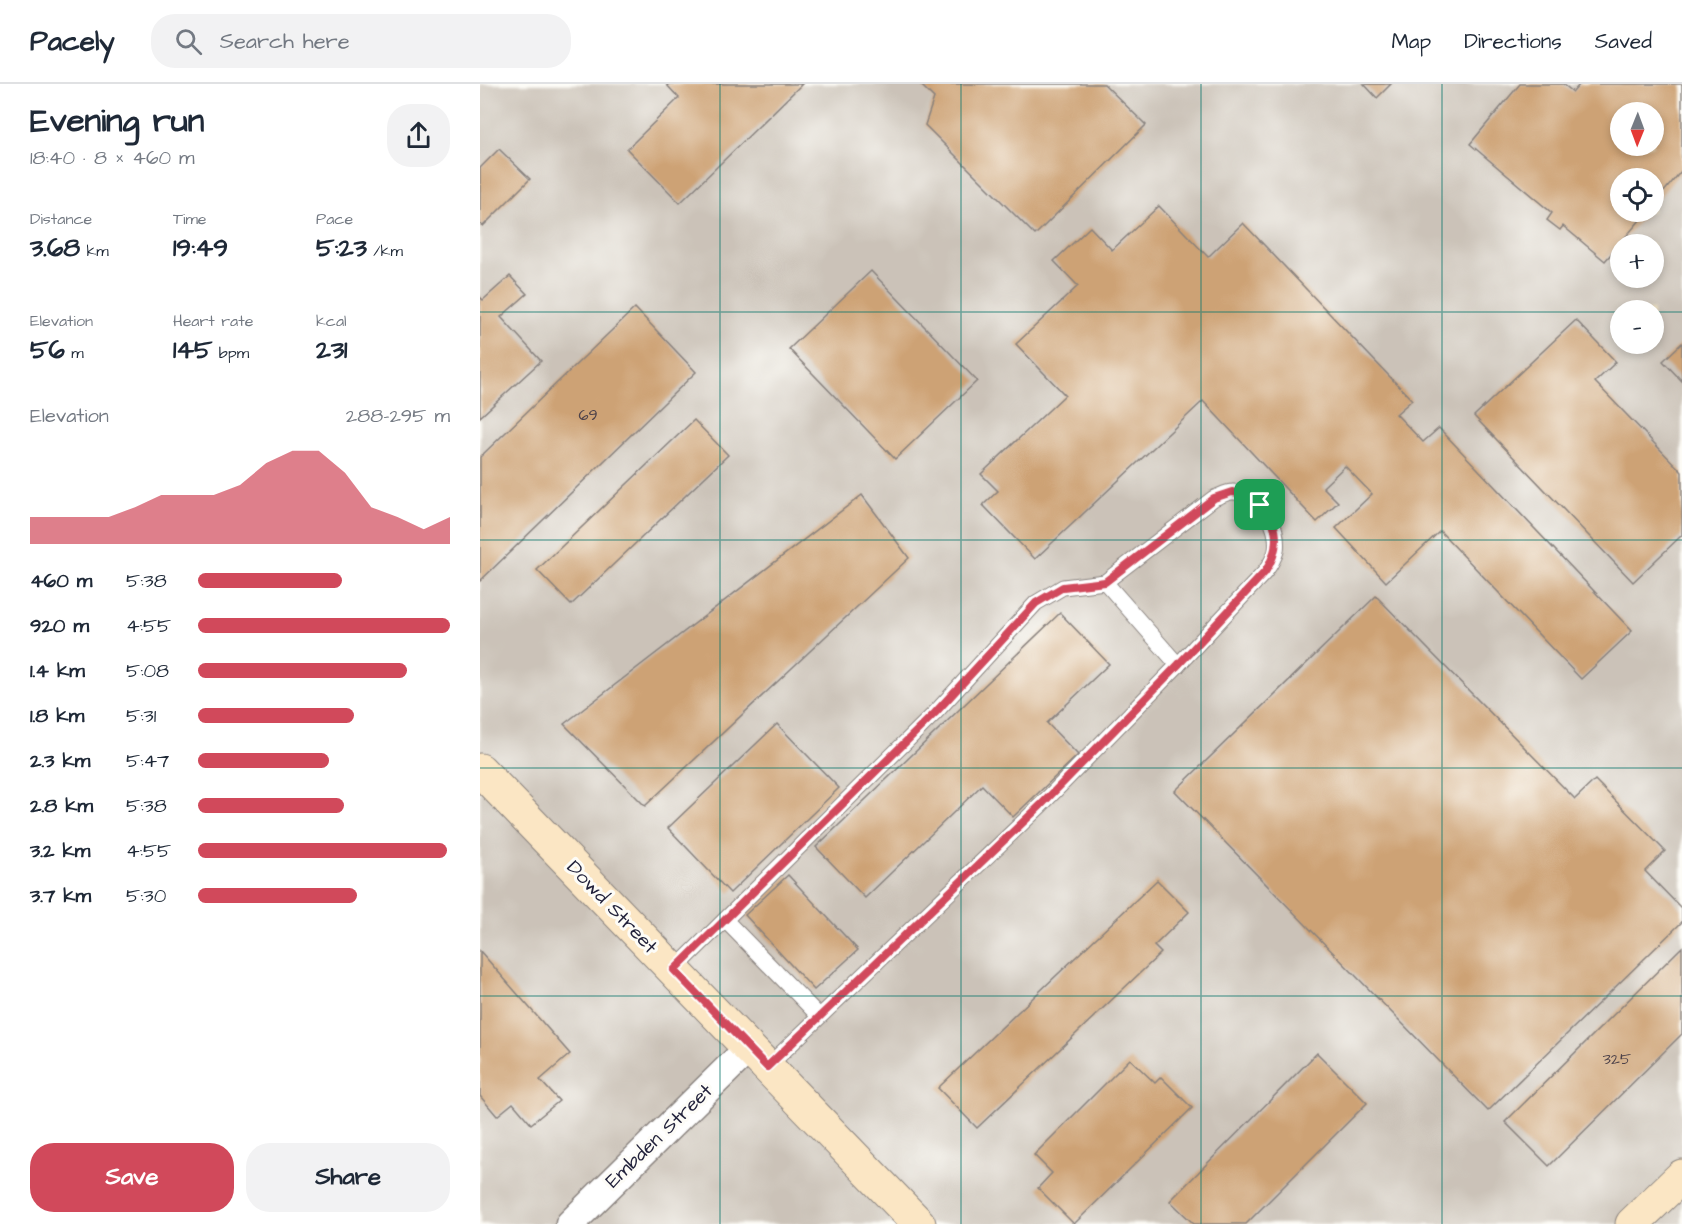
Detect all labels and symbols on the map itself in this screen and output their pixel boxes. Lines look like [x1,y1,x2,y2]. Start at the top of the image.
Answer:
north arrow [1610,102,1664,156]
house number: 69 [578,404,598,426]
pin [1234,479,1285,530]
street label: Dowd Street [560,854,664,960]
house number: 325 [1603,1048,1632,1070]
street label: Embden Street [599,1078,719,1194]

